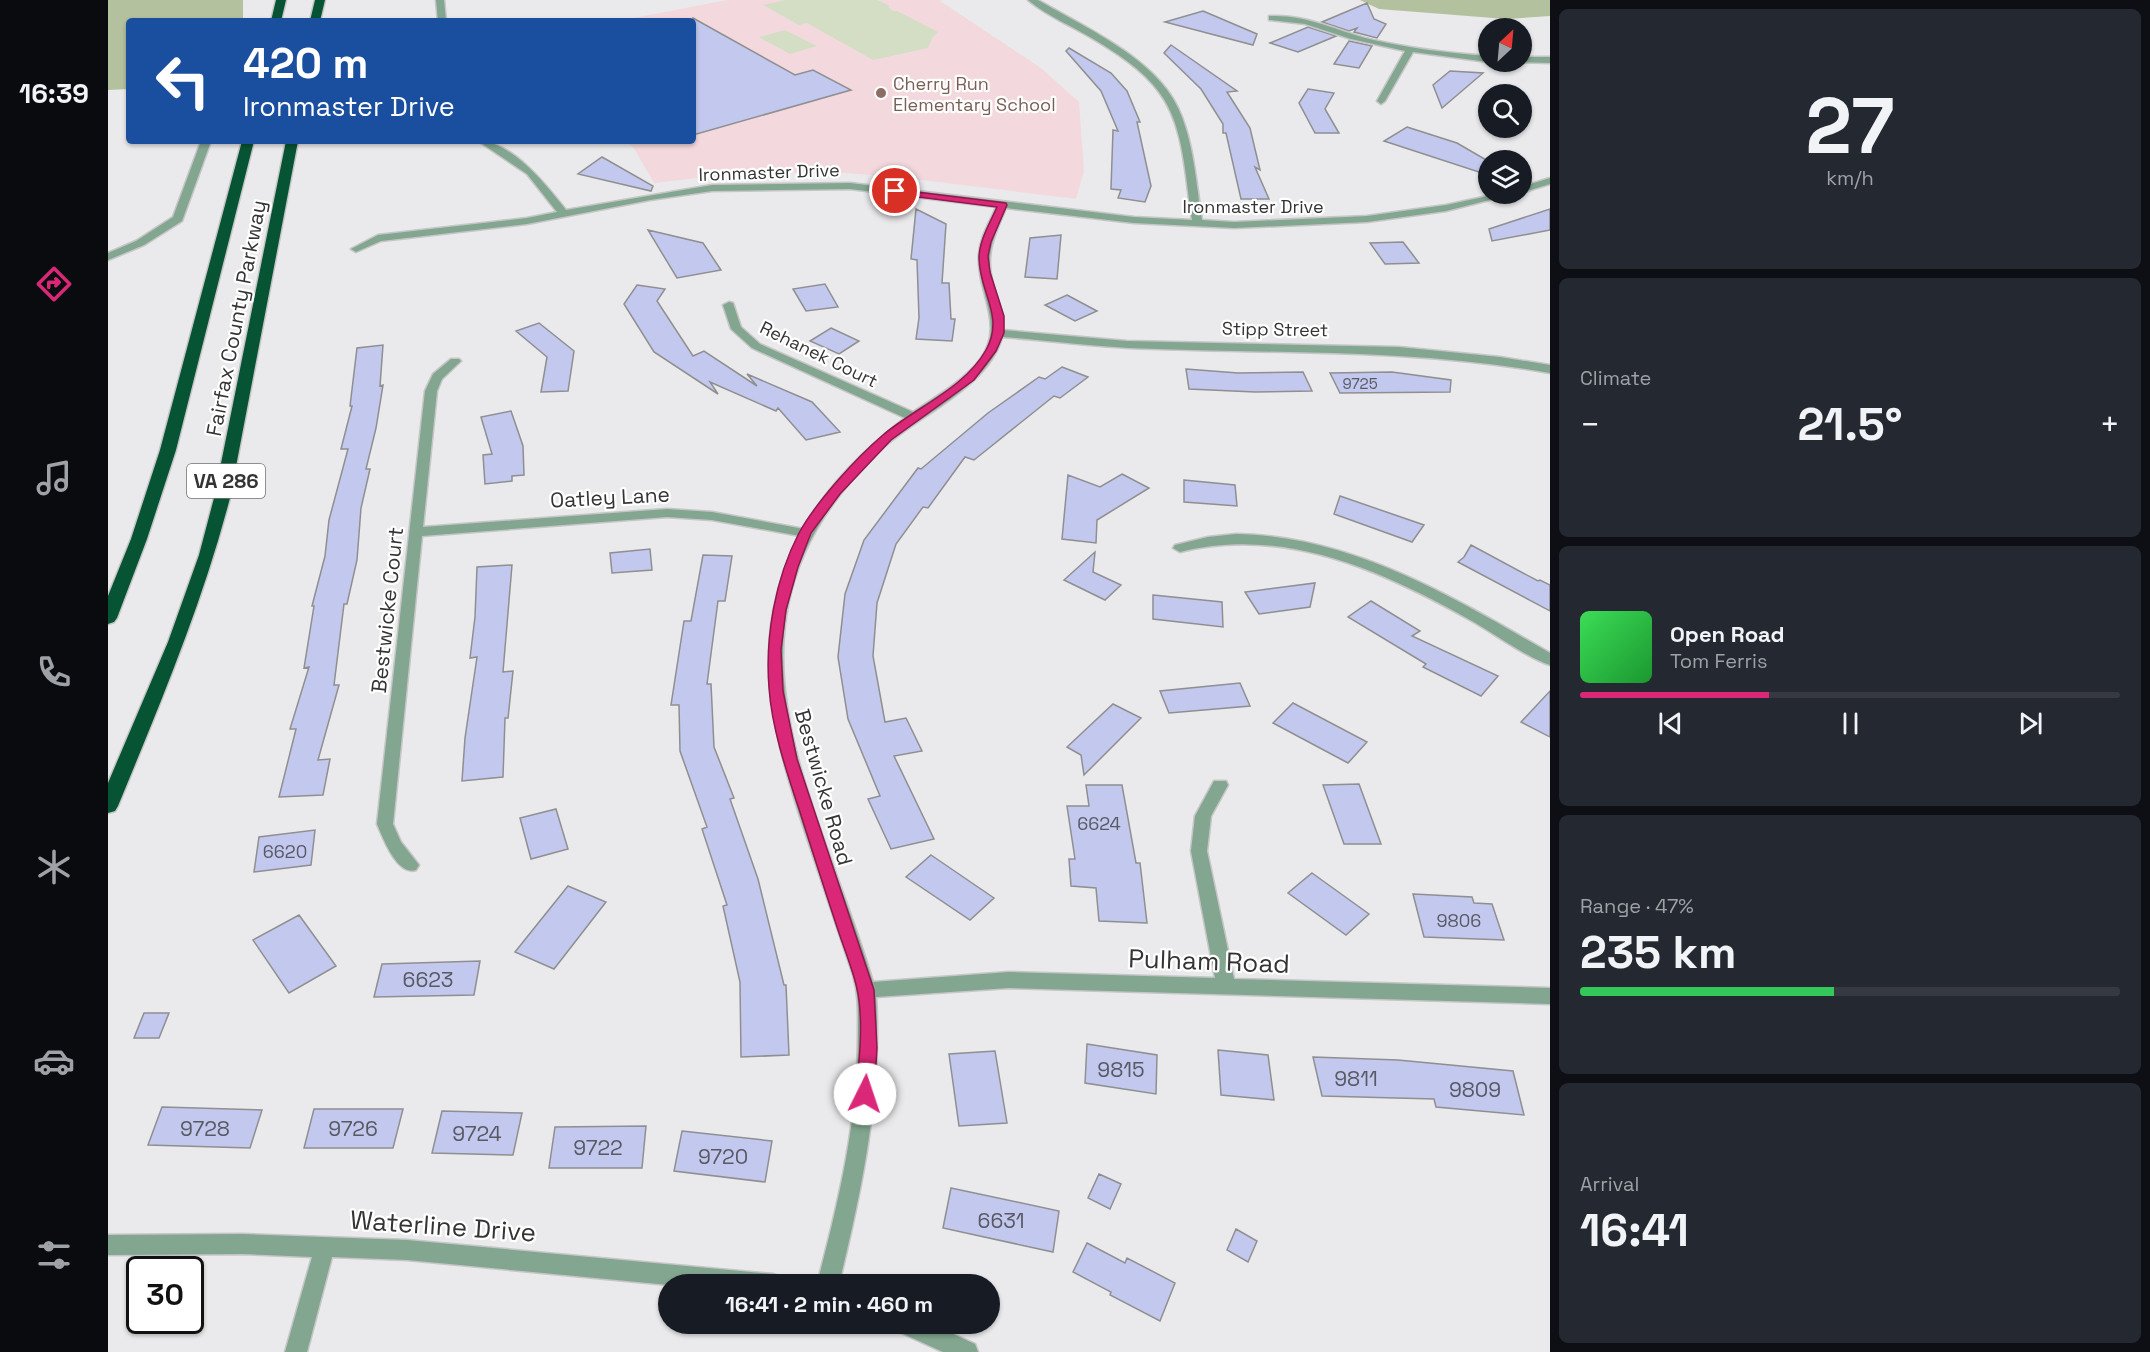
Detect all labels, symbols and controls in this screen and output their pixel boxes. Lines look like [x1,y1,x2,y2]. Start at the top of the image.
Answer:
north arrow [1478,18,1532,72]
map controls [1478,18,1532,204]
text: 420 m [243,37,368,90]
icon: left [144,42,222,120]
place label: Cherry Run Elementary School [893,72,1056,116]
text: 16:39 [19,76,89,111]
text: 27 [1806,76,1894,176]
button: search [1478,84,1532,138]
marker: Cherry Run Elementary School [874,86,888,100]
text: Ironmaster Drive [243,89,455,124]
button: layers [1478,150,1532,204]
street label: Ironmaster Drive [698,158,840,186]
pin [869,165,920,216]
text: km/h [1826,165,1874,191]
icon: arrive [878,174,911,207]
street label: Ironmaster Drive [1182,195,1324,218]
street label: Fairfax County Parkway [200,198,272,438]
icon: directions [33,263,75,305]
street label: Rehanek Court [756,316,882,392]
street label: Stipp Street [1222,317,1328,341]
text: Climate [1580,365,1651,391]
house number: 9725 [1342,374,1378,393]
text: 21.5° [1797,396,1903,453]
text: − [1580,404,1600,446]
text: + [2100,404,2120,446]
icon: music [33,457,75,499]
road number: VA 286 [187,464,265,498]
street label: Oatley Lane [549,480,671,514]
street label: Bestwicke Court [365,526,409,694]
text: Open Road [1670,620,1785,648]
text: Tom Ferris [1670,648,1768,674]
icon: phone [33,651,75,693]
street label: Bestwicke Road [789,706,859,868]
icon: previous [1654,707,1687,740]
icon: pause [1834,707,1867,740]
icon: next [2014,707,2047,740]
house number: 6624 [1077,812,1121,835]
house number: 6620 [263,840,307,863]
icon: climate [33,846,75,888]
text: Range · 47% [1580,893,1694,919]
house number: 9806 [1437,909,1481,932]
text: 235 km [1580,924,1736,981]
street label: Pulham Road [1128,941,1290,981]
house number: 6623 [403,966,453,993]
icon: car [33,1040,75,1082]
house number: 9815 [1097,1056,1145,1083]
position arrow [833,1062,897,1126]
house number: 9811 [1334,1065,1378,1092]
house number: 9809 [1449,1076,1501,1103]
house number: 9728 [180,1115,230,1142]
house number: 9726 [328,1115,378,1142]
house number: 9724 [452,1120,502,1147]
house number: 9722 [573,1134,623,1161]
house number: 9720 [698,1143,748,1170]
text: Arrival [1580,1171,1639,1197]
text: 16:41 [1580,1202,1689,1259]
street label: Waterline Drive [349,1203,537,1249]
house number: 6631 [978,1207,1024,1234]
icon: filters [33,1234,75,1276]
speed limit sign: 30 [126,1256,204,1334]
text: 16:41 · 2 min · 460 m [725,1290,933,1318]

